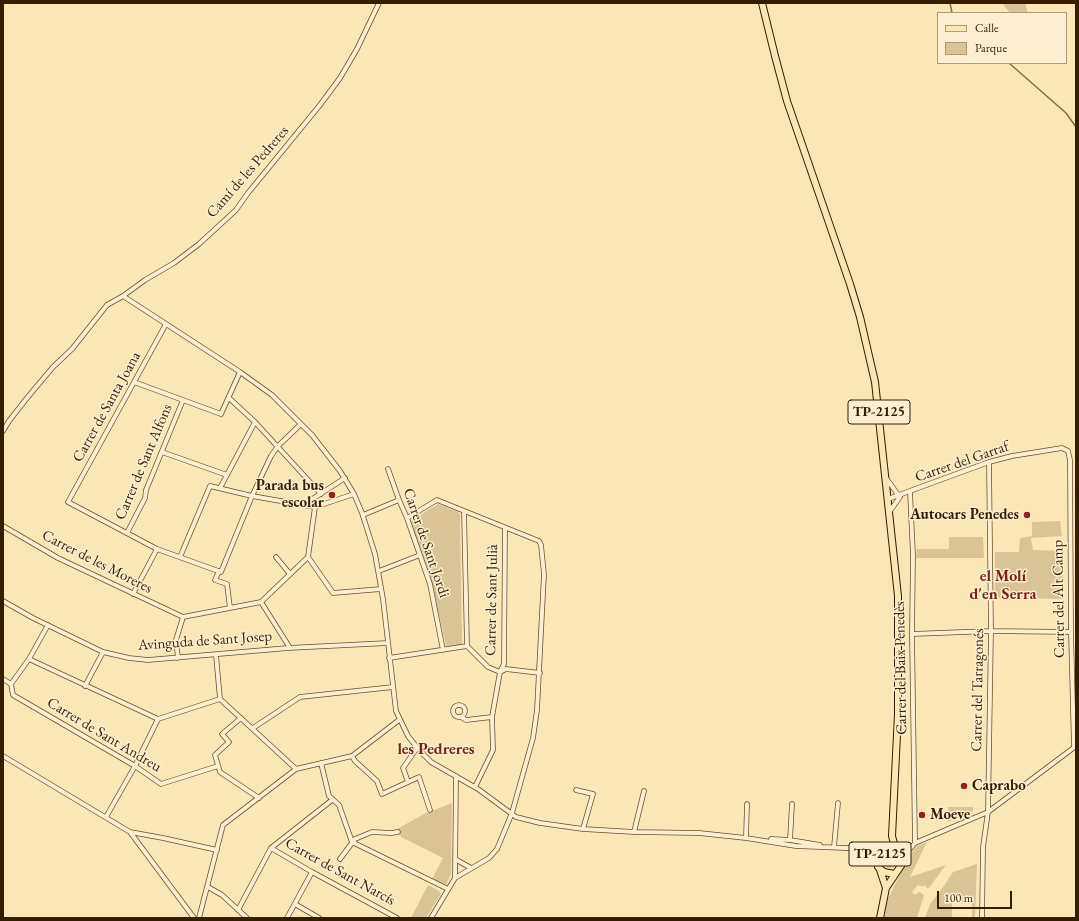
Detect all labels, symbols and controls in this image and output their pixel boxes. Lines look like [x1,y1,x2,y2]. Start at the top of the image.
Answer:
legend [937,12,1067,64]
text: Calle [975,20,999,36]
text: Parque [975,40,1007,56]
street label: Camí de les Pedreres [203,122,293,222]
street label: Carrer de Santa Joana [69,349,145,465]
road number: TP-2125 [848,400,910,424]
street label: Carrer de Sant Alfons [111,401,177,523]
street label: Carrer del Garraf [913,437,1011,487]
place label: Parada bus escolar [256,477,324,512]
street label: Carrer de Sant Jordi [399,486,453,600]
marker: Parada bus escolar [327,490,337,500]
place label: Autocars Penedes [910,506,1019,524]
marker: Autocars Penedes [1022,510,1032,520]
street label: Carrer de les Moreres [39,526,155,598]
street label: Carrer del Alt Camp [1049,540,1069,658]
street label: Carrer de Sant Julià [482,544,502,656]
district label: el Molí d'en Serra [969,567,1037,605]
street label: Carrer del Baix Penedès [891,601,911,735]
street label: Avinguda de Sant Josep [137,627,273,655]
street label: Carrer del Tarragonés [968,628,988,752]
street label: Carrer de Sant Andreu [44,694,164,776]
district label: les Pedreres [397,740,475,760]
place label: Caprabo [972,777,1026,795]
marker: Caprabo [959,781,969,791]
place label: Moeve [930,806,970,824]
marker: Moeve [917,810,927,820]
street label: Carrer de Sant Narcís [282,834,398,910]
road number: TP-2125 [849,842,911,866]
scale bar [939,883,1014,909]
text: 100 m [944,890,973,906]

